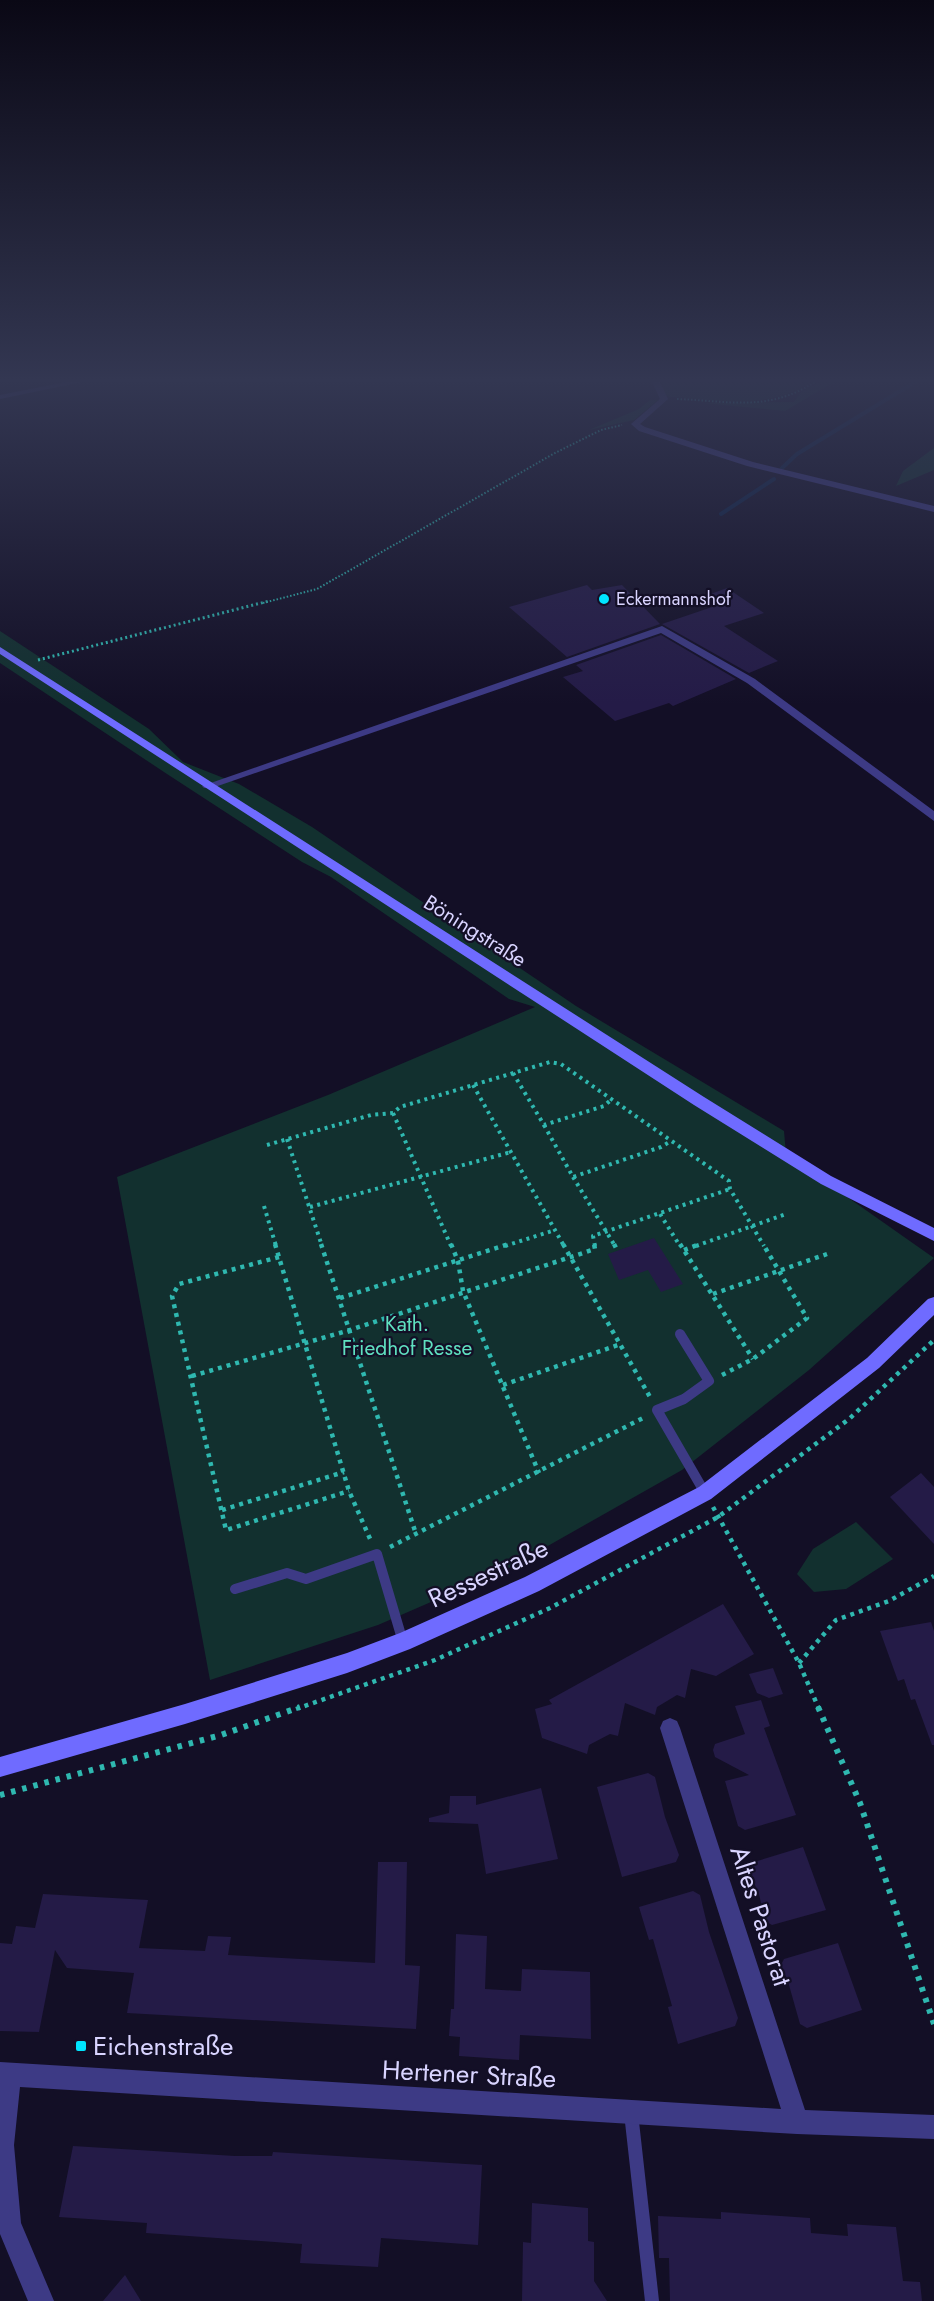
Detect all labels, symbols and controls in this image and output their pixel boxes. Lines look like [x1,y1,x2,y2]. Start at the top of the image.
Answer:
place label: Eckermannshof [616,586,732,612]
marker: Eckermannshof [597,592,611,606]
street label: Böningstraße [418,888,532,975]
park label: Kath. Friedhof Resse [342,1309,473,1363]
street label: Ressestraße [422,1529,554,1617]
street label: Altes Pastorat [720,1841,802,1992]
place label: Eichenstraße [93,2027,233,2065]
marker: Eichenstraße [74,2039,88,2053]
street label: Hertener Straße [381,2050,557,2098]

